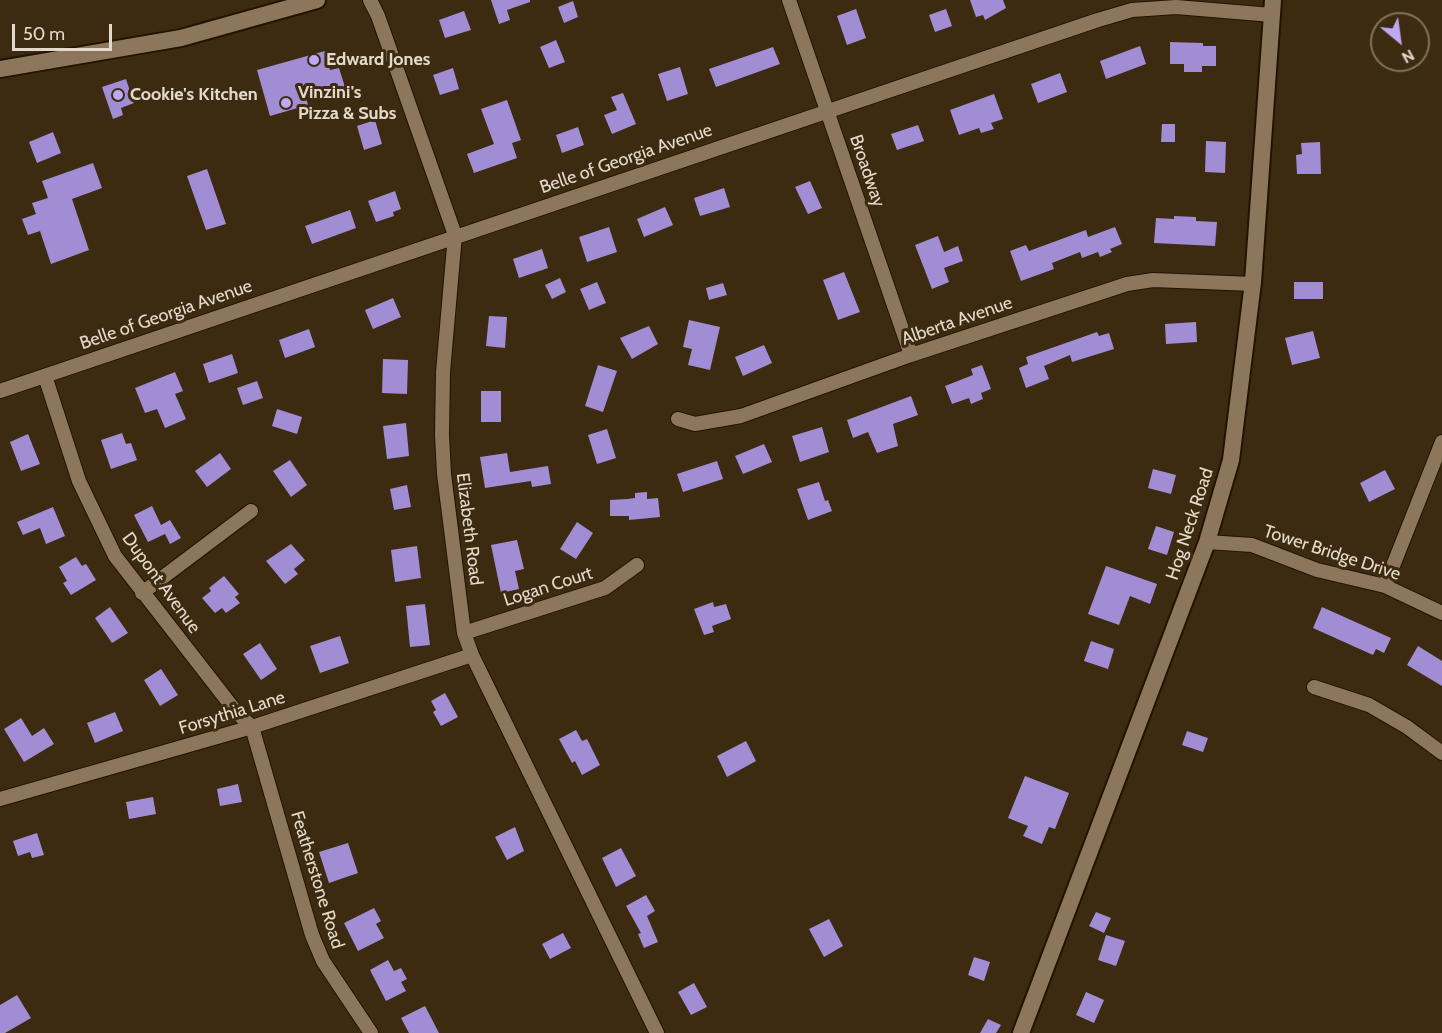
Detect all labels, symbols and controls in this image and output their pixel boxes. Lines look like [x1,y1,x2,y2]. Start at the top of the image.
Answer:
scale bar [15,12,116,50]
north arrow [1370,12,1430,72]
text: 50 m [23,23,65,45]
text: N [1398,45,1418,67]
place label: Edward Jones [326,49,430,71]
marker: Edward Jones [307,53,321,67]
place label: Vinzini's Pizza & Subs [298,82,396,124]
place label: Cookie's Kitchen [130,84,258,106]
marker: Cookie's Kitchen [111,88,125,102]
marker: Vinzini's Pizza & Subs [279,96,293,110]
street label: Belle of Georgia Avenue [537,119,715,199]
street label: Broadway [845,132,889,210]
street label: Belle of Georgia Avenue [77,275,255,355]
street label: Alberta Avenue [899,292,1015,350]
street label: Hog Neck Road [1162,465,1218,583]
street label: Elizabeth Road [451,471,487,587]
street label: Tower Bridge Drive [1261,521,1403,585]
street label: Dupont Avenue [117,528,205,638]
street label: Logan Court [501,562,595,612]
street label: Forsythia Lane [176,687,288,739]
street label: Featherstone Road [286,809,348,951]

